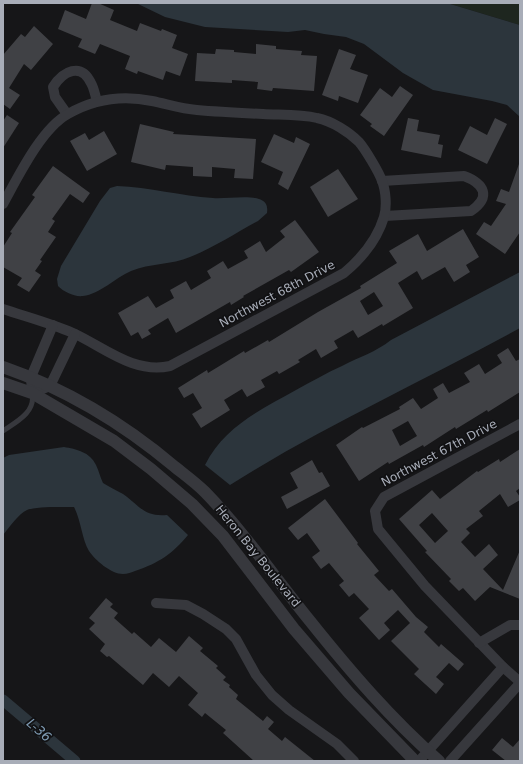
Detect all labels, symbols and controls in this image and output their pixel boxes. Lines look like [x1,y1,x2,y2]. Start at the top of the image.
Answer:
street label: Northwest 68th Drive [217,258,337,330]
street label: Northwest 67th Drive [379,417,499,489]
street label: Heron Bay Boulevard [213,502,303,610]
water label: L-36 [24,715,54,745]

